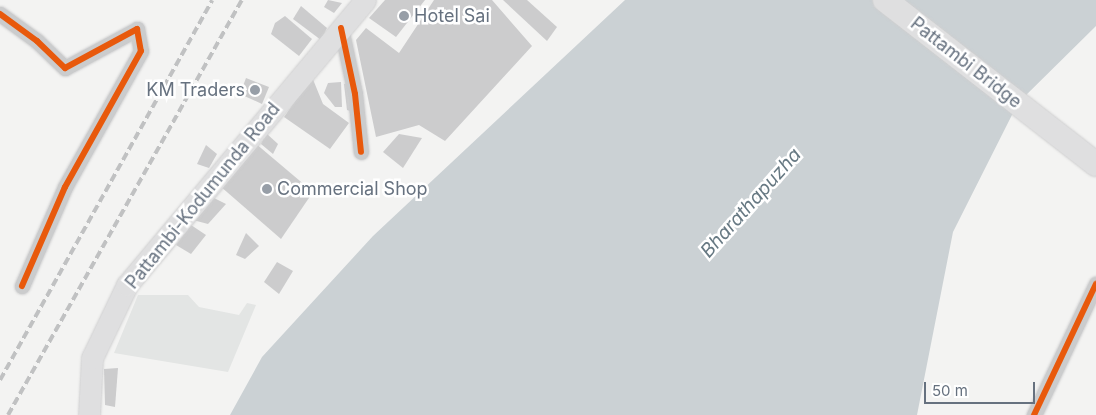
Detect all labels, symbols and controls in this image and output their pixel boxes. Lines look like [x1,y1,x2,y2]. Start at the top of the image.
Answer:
place label: Hotel Sai [414,5,490,27]
marker: Hotel Sai [398,10,410,22]
street label: Pattambi Bridge [906,13,1026,113]
place label: KM Traders [146,79,245,101]
marker: KM Traders [249,84,261,96]
street label: Pattambi-Kodumunda Road [121,99,285,293]
water label: Bharathapuzha [696,144,806,262]
place label: Commercial Shop [277,178,428,200]
marker: Commercial Shop [261,183,273,195]
scale bar [926,372,1037,404]
text: 50 m [932,381,968,400]

